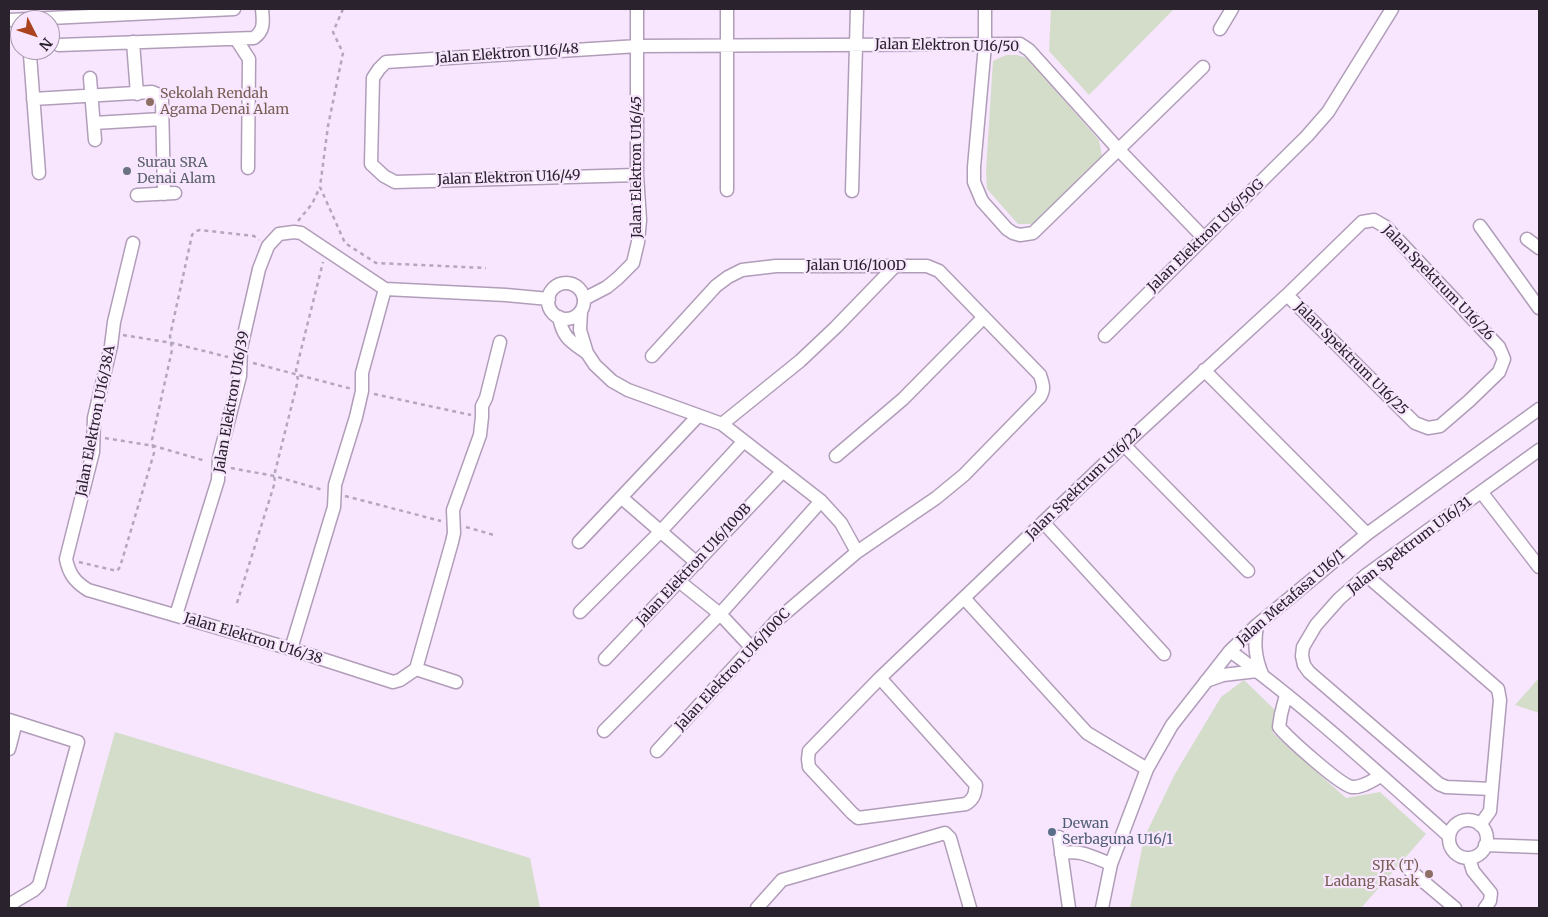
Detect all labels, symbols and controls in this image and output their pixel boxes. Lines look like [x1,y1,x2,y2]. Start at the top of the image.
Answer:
north arrow [10,10,60,60]
text: N [35,34,56,54]
street label: Jalan Elektron U16/50 [875,36,1019,56]
street label: Jalan Elektron U16/48 [435,41,579,67]
place label: Sekolah Rendah Agama Denai Alam [160,86,289,118]
marker: Sekolah Rendah Agama Denai Alam [144,96,156,108]
street label: Jalan Elektron U16/45 [629,96,645,238]
place label: Surau SRA Denai Alam [137,155,216,188]
marker: Surau SRA Denai Alam [121,165,133,177]
street label: Jalan Elektron U16/49 [437,167,581,189]
street label: Jalan Elektron U16/50G [1144,176,1268,296]
street label: Jalan Spektrum U16/26 [1379,222,1497,344]
street label: Jalan U16/100D [806,258,906,274]
street label: Jalan Spektrum U16/25 [1291,299,1411,419]
street label: Jalan Elektron U16/39 [211,330,253,474]
street label: Jalan Elektron U16/38A [73,344,119,498]
street label: Jalan Spektrum U16/22 [1023,425,1145,543]
street label: Jalan Spektrum U16/31 [1345,494,1475,598]
street label: Jalan Elektron U16/100B [633,501,755,629]
street label: Jalan Metafasa U16/1 [1234,547,1348,649]
street label: Jalan Elektron U16/100C [672,605,794,735]
street label: Jalan Elektron U16/38 [182,610,324,668]
place label: Dewan Serbaguna U16/1 [1062,816,1173,849]
marker: Dewan Serbaguna U16/1 [1046,826,1058,838]
place label: SJK (T) Ladang Rasak [1325,858,1419,890]
marker: SJK (T) Ladang Rasak [1423,868,1435,880]

